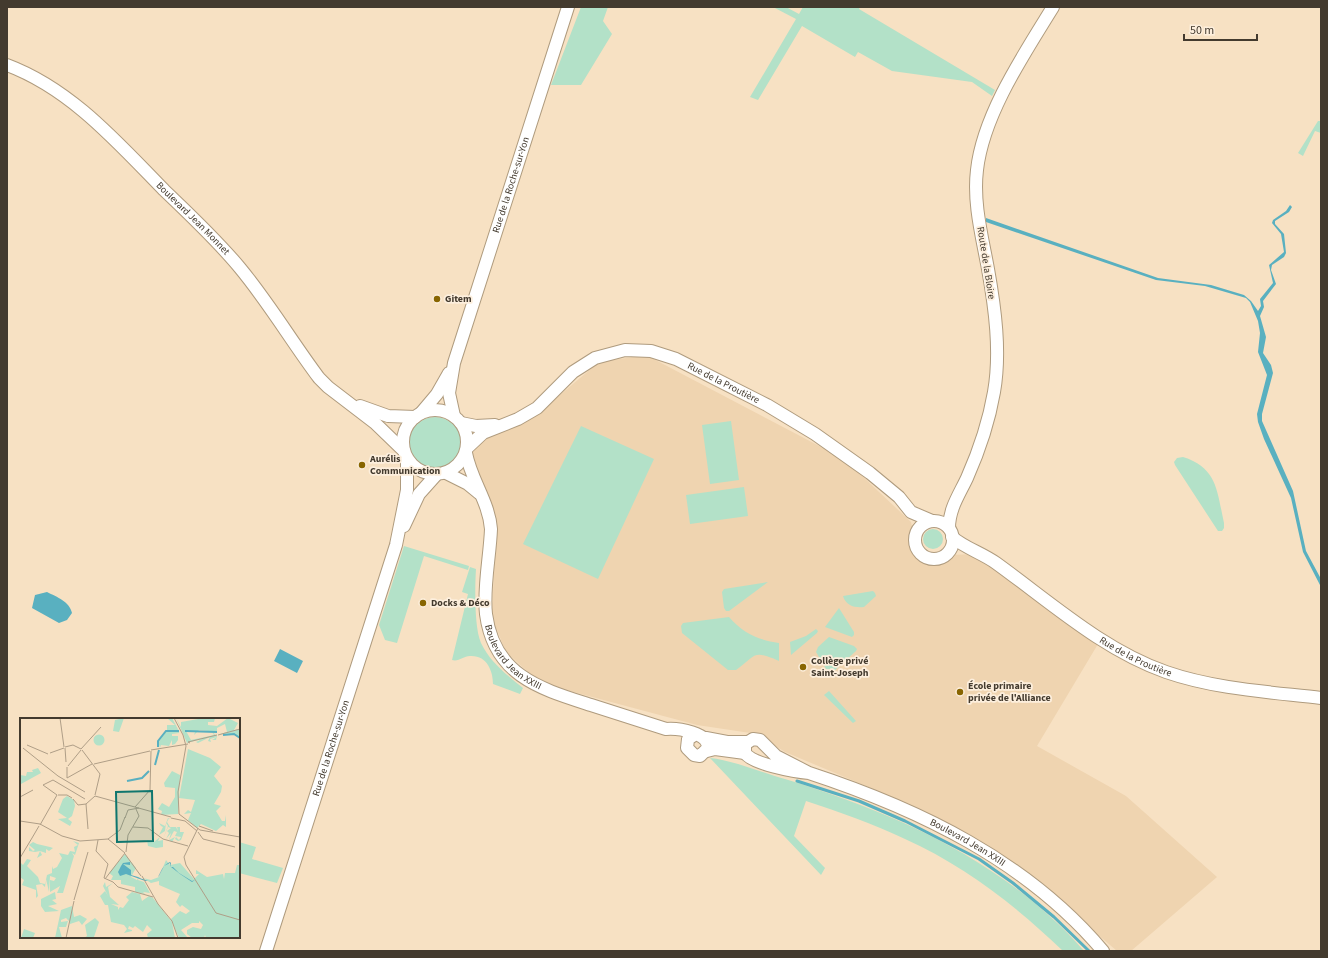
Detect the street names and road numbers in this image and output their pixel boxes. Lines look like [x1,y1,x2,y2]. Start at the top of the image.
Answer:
street label: Rue de la Roche-sur-Yon [489,135,533,235]
street label: Boulevard Jean Monnet [153,179,233,259]
street label: Route de la Bloire [973,226,999,300]
street label: Rue de la Proutière [685,359,762,407]
street label: Boulevard Jean XXIII [481,623,544,693]
street label: Rue de la Proutière [1097,633,1174,680]
street label: Rue de la Roche-sur-Yon [309,698,353,798]
street label: Boulevard Jean XXIII [928,815,1008,870]

